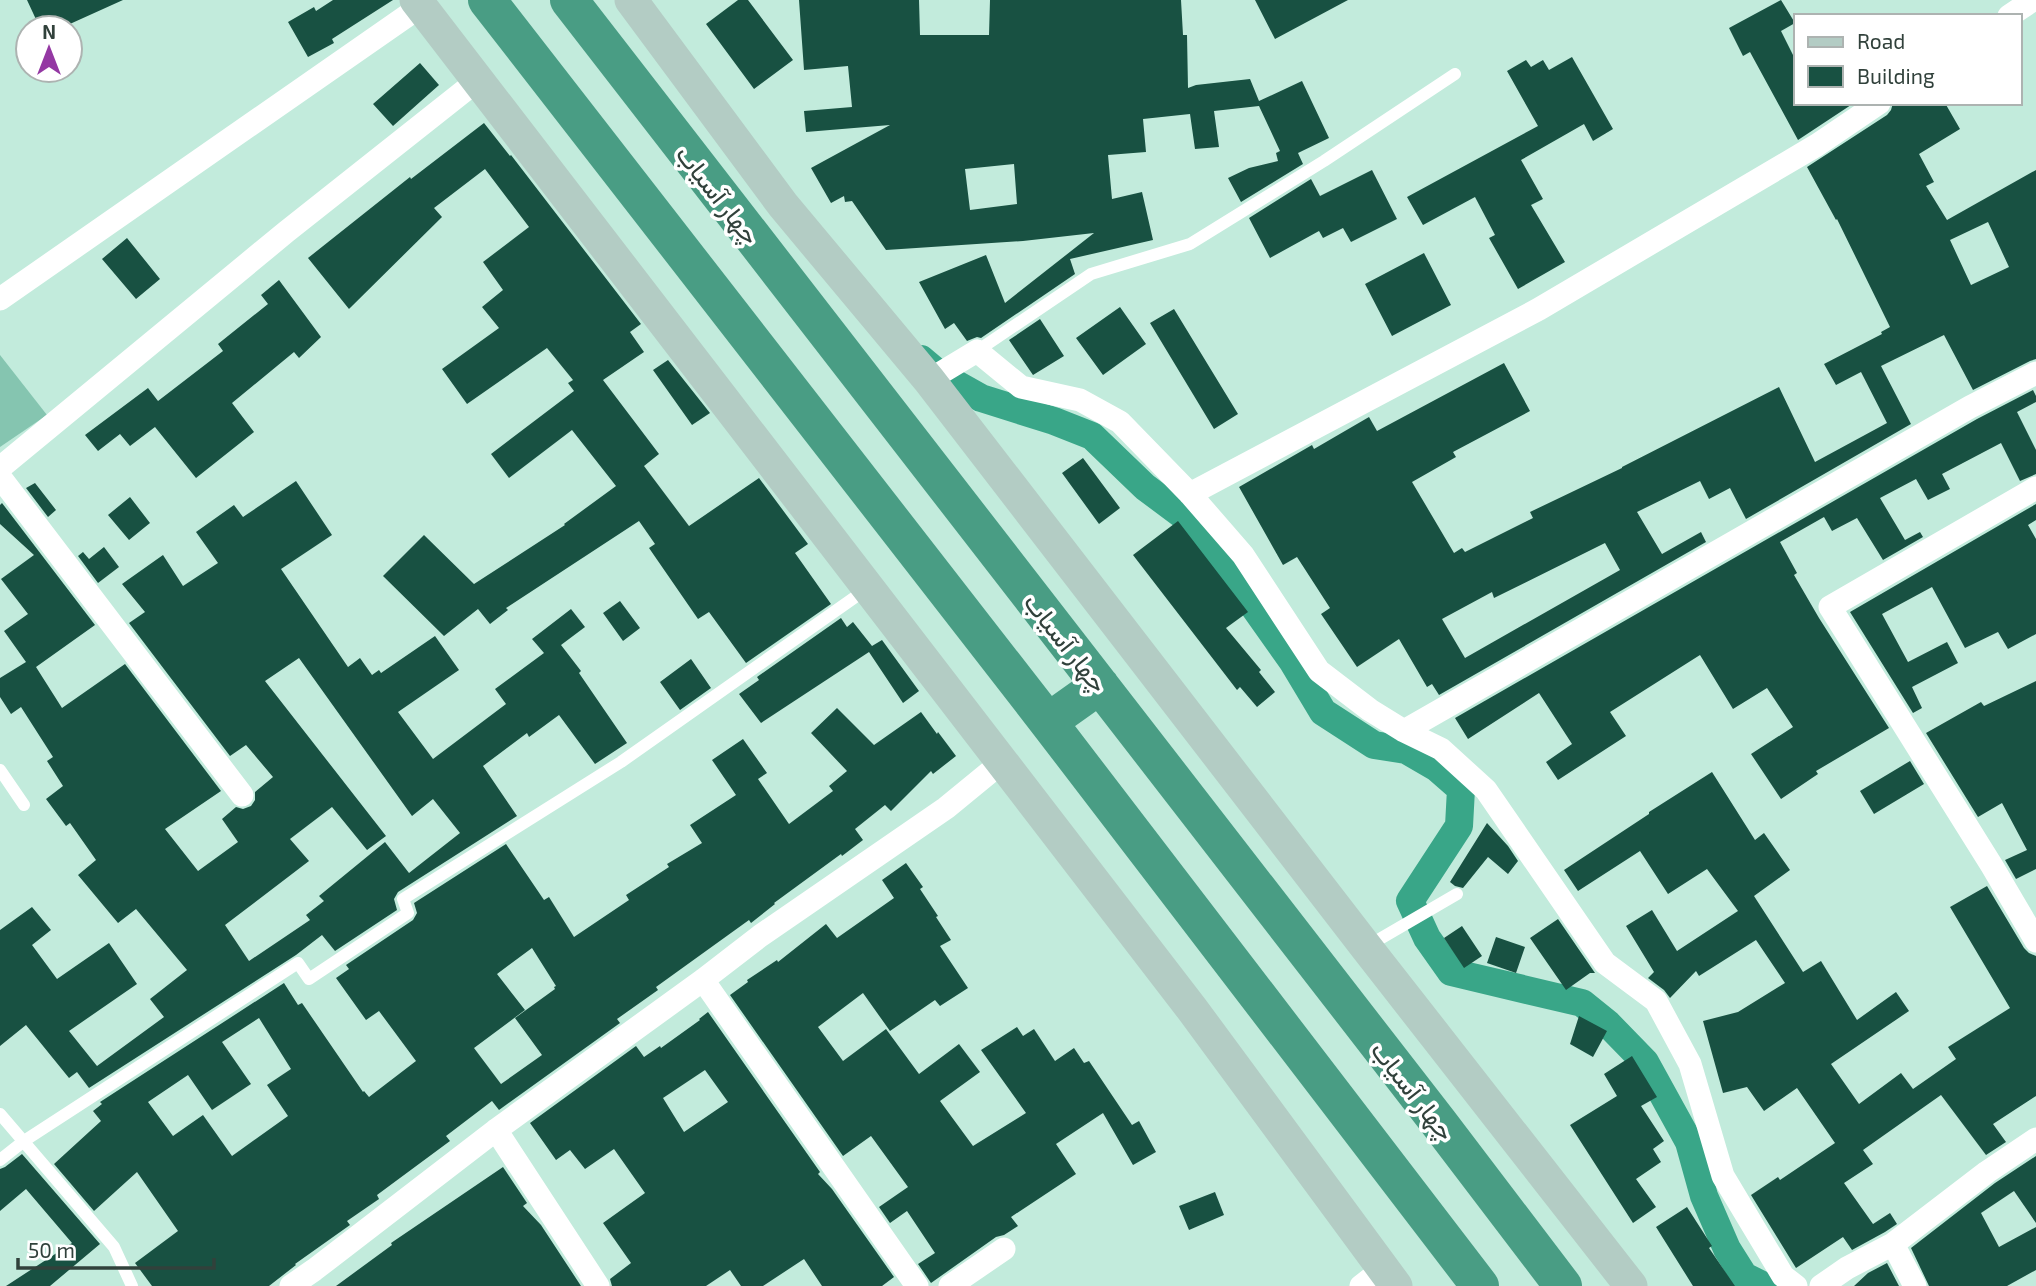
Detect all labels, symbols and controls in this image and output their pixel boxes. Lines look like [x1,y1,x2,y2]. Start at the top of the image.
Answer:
north arrow [14,14,84,84]
legend [1794,14,2022,105]
text: N [42,20,56,43]
text: Road [1857,28,1905,53]
text: Building [1857,63,1935,88]
street label: چهار آسیاب [667,138,767,252]
street label: چهار آسیاب [1015,586,1115,700]
street label: چهار آسیاب [1362,1034,1462,1148]
scale bar [18,1226,214,1270]
text: 50 m [28,1237,75,1262]

